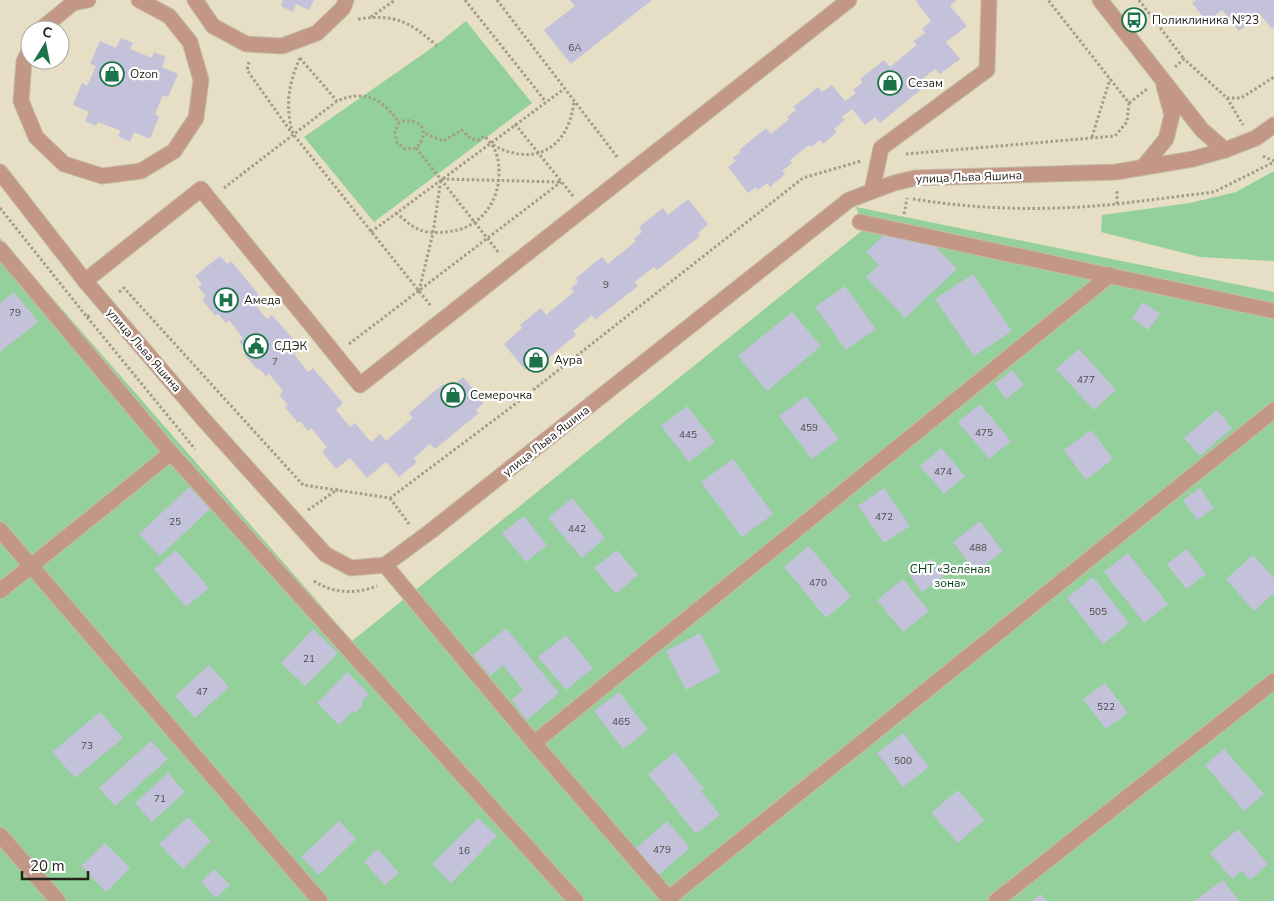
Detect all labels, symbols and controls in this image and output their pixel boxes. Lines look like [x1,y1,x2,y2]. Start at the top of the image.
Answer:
bus stop icon: Поликлиника №23 [1121,7,1147,33]
place label: Поликлиника №23 [1152,12,1259,28]
north arrow [20,20,70,70]
text: С [41,23,54,43]
house number: 6А [568,41,582,55]
shop icon: Ozon [99,61,125,87]
place label: Ozon [130,66,158,82]
shop icon: Сезам [877,70,903,96]
place label: Сезам [908,75,943,91]
street label: улица Льва Яшина [916,167,1022,187]
house number: 9 [603,278,609,292]
hospital icon: Амеда [213,287,239,313]
place label: Амеда [244,292,281,308]
street label: улица Льва Яшина [103,305,185,395]
house number: 79 [9,306,21,320]
public building icon: СДЭК [243,333,269,359]
place label: СДЭК [274,338,307,354]
shop icon: Аура [523,347,549,373]
place label: Аура [554,352,582,368]
house number: 7 [272,355,278,369]
house number: 477 [1077,373,1095,387]
shop icon: Семерочка [440,382,466,408]
place label: Семерочка [470,387,532,403]
street label: улица Льва Яшина [499,402,593,480]
house number: 459 [800,421,818,435]
house number: 475 [975,426,993,440]
house number: 445 [679,428,697,442]
house number: 474 [934,465,952,479]
house number: 472 [875,510,893,524]
house number: 25 [169,515,181,529]
house number: 442 [568,522,586,536]
house number: 488 [969,541,987,555]
park label: СНТ «Зелёная зона» [910,561,990,591]
house number: 470 [809,576,827,590]
house number: 505 [1089,605,1107,619]
house number: 21 [303,652,315,666]
house number: 47 [196,685,208,699]
house number: 522 [1097,700,1115,714]
house number: 465 [612,715,630,729]
house number: 73 [81,739,93,753]
house number: 500 [894,754,912,768]
house number: 71 [154,792,166,806]
house number: 479 [653,843,671,857]
house number: 16 [458,844,470,858]
scale bar [22,848,89,880]
text: 20 m [30,856,65,876]

